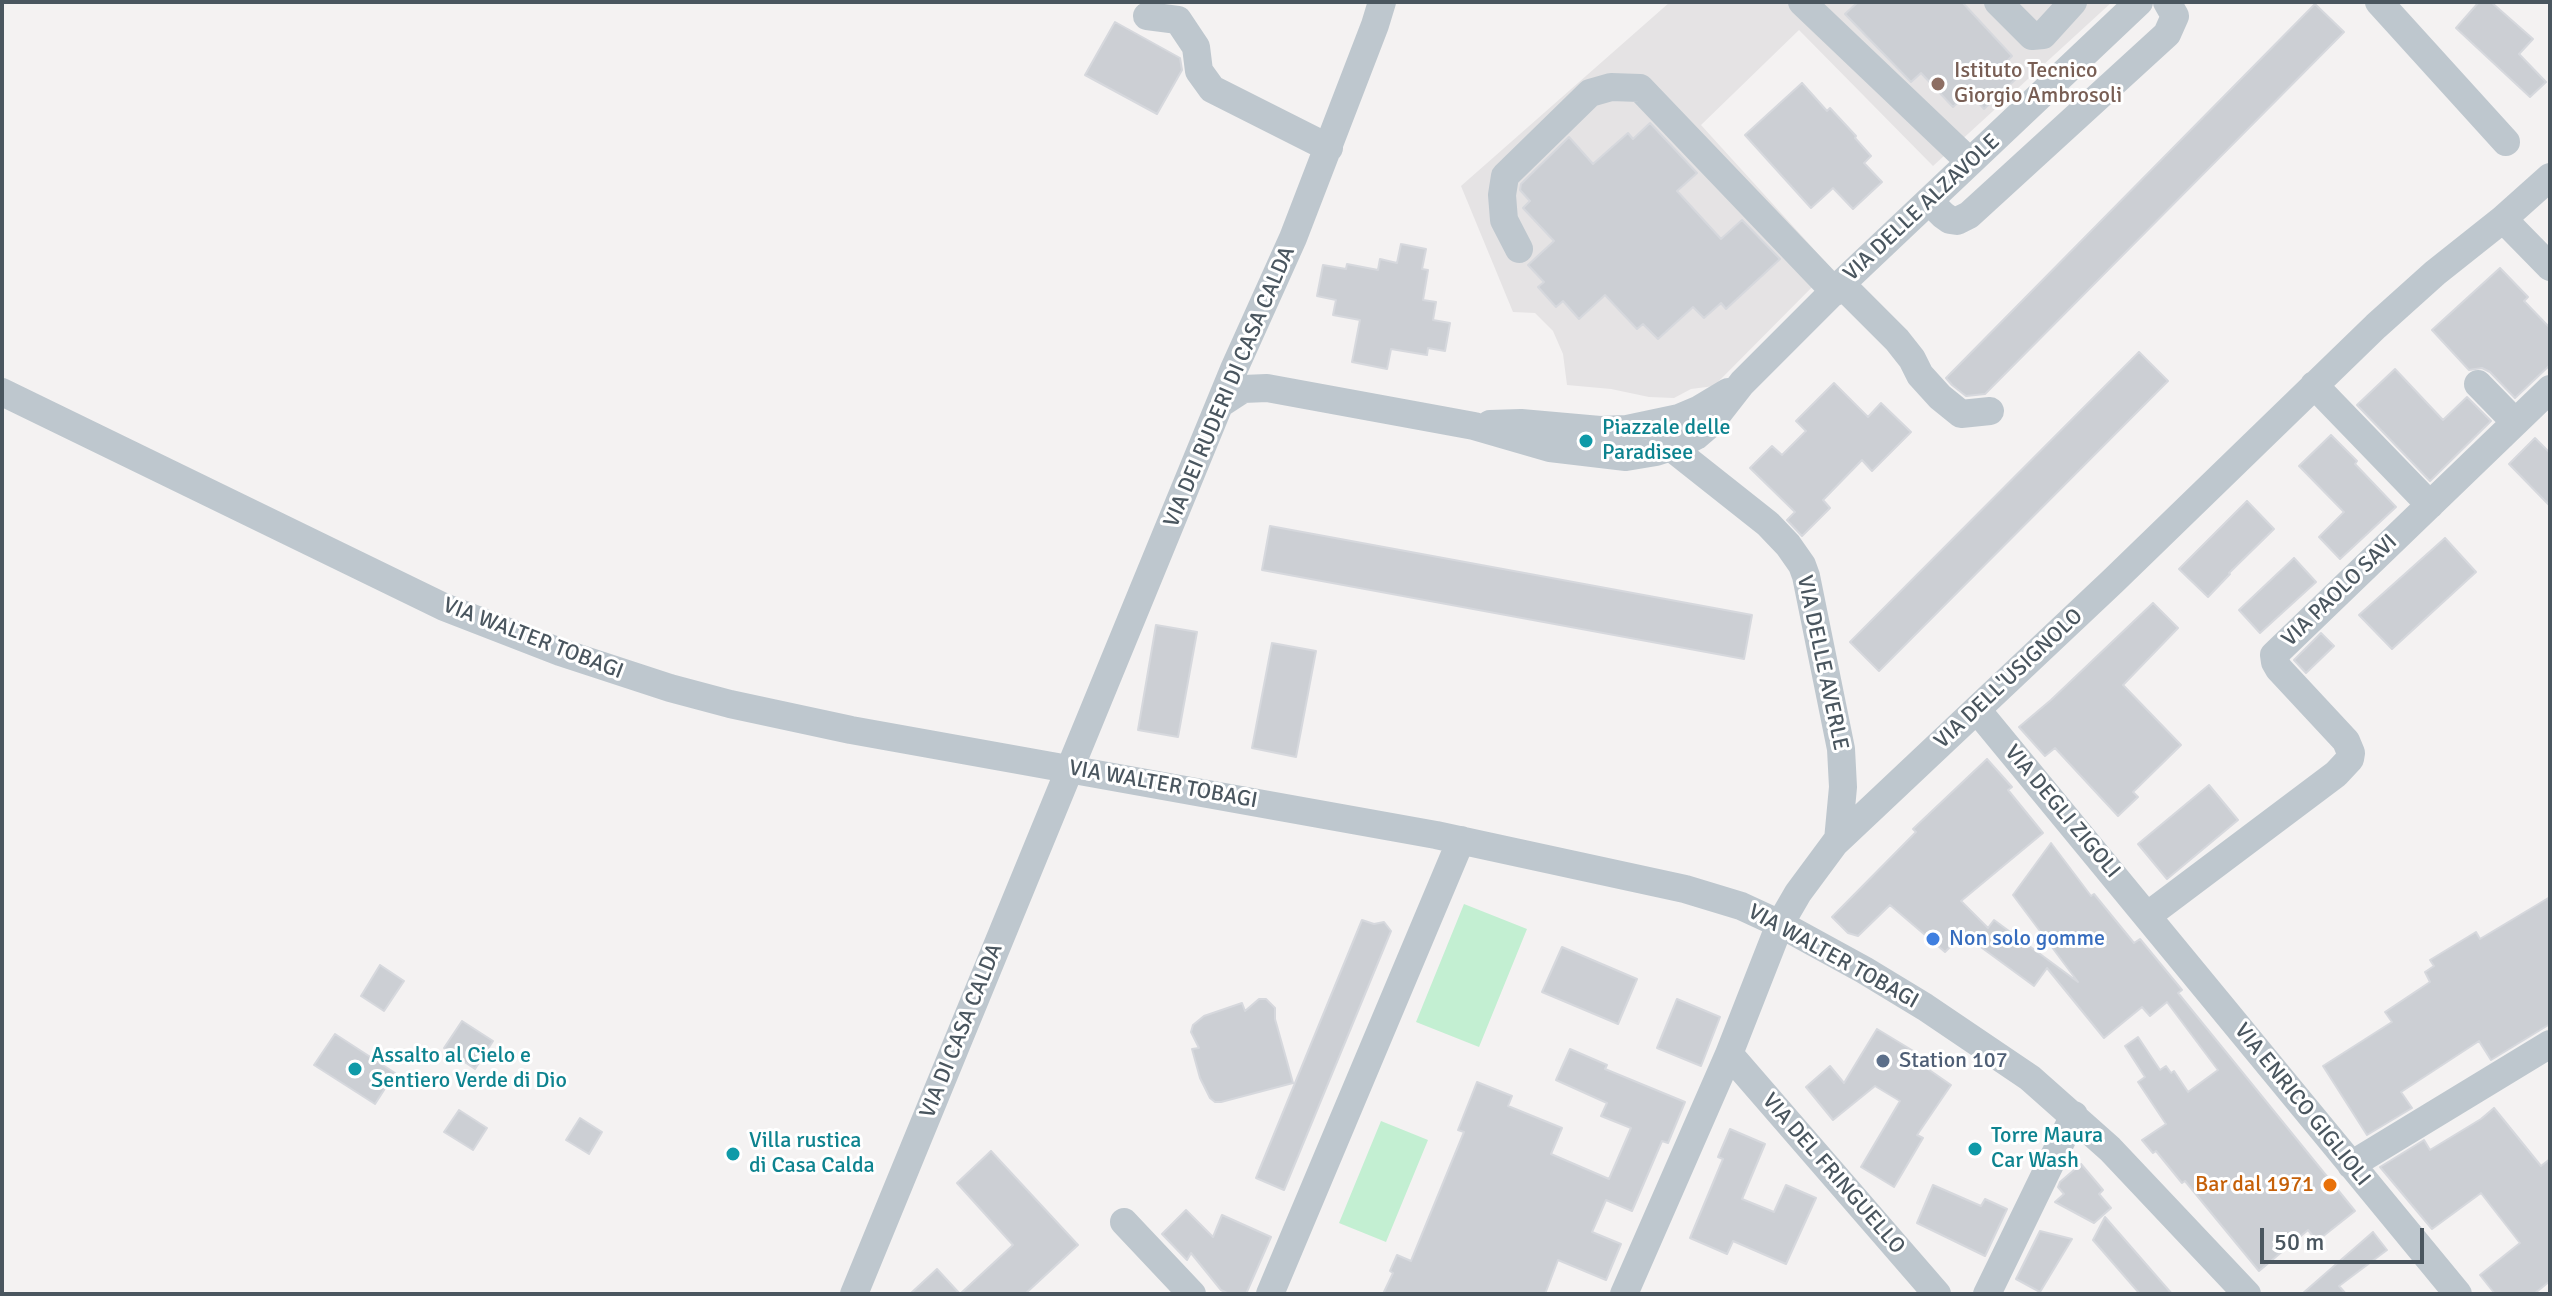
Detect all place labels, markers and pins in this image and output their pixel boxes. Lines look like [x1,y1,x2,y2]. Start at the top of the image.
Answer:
place label: Istituto Tecnico Giorgio Ambrosoli [1954,58,2122,110]
marker: Istituto Tecnico Giorgio Ambrosoli [1929,75,1947,93]
place label: Piazzale delle Paradisee [1602,415,1731,466]
marker: Piazzale delle Paradisee [1577,432,1595,450]
place label: Non solo gomme [1949,926,2105,952]
marker: Non solo gomme [1924,930,1942,948]
place label: Assalto al Cielo e Sentiero Verde di Dio [371,1043,567,1094]
place label: Station 107 [1899,1048,2008,1074]
marker: Station 107 [1874,1052,1892,1070]
marker: Assalto al Cielo e Sentiero Verde di Dio [346,1060,364,1078]
place label: Torre Maura Car Wash [1991,1123,2103,1174]
place label: Villa rustica di Casa Calda [749,1128,875,1180]
marker: Torre Maura Car Wash [1966,1140,1984,1158]
marker: Villa rustica di Casa Calda [724,1145,742,1163]
place label: Bar dal 1971 [2195,1172,2314,1198]
marker: Bar dal 1971 [2321,1176,2339,1194]

